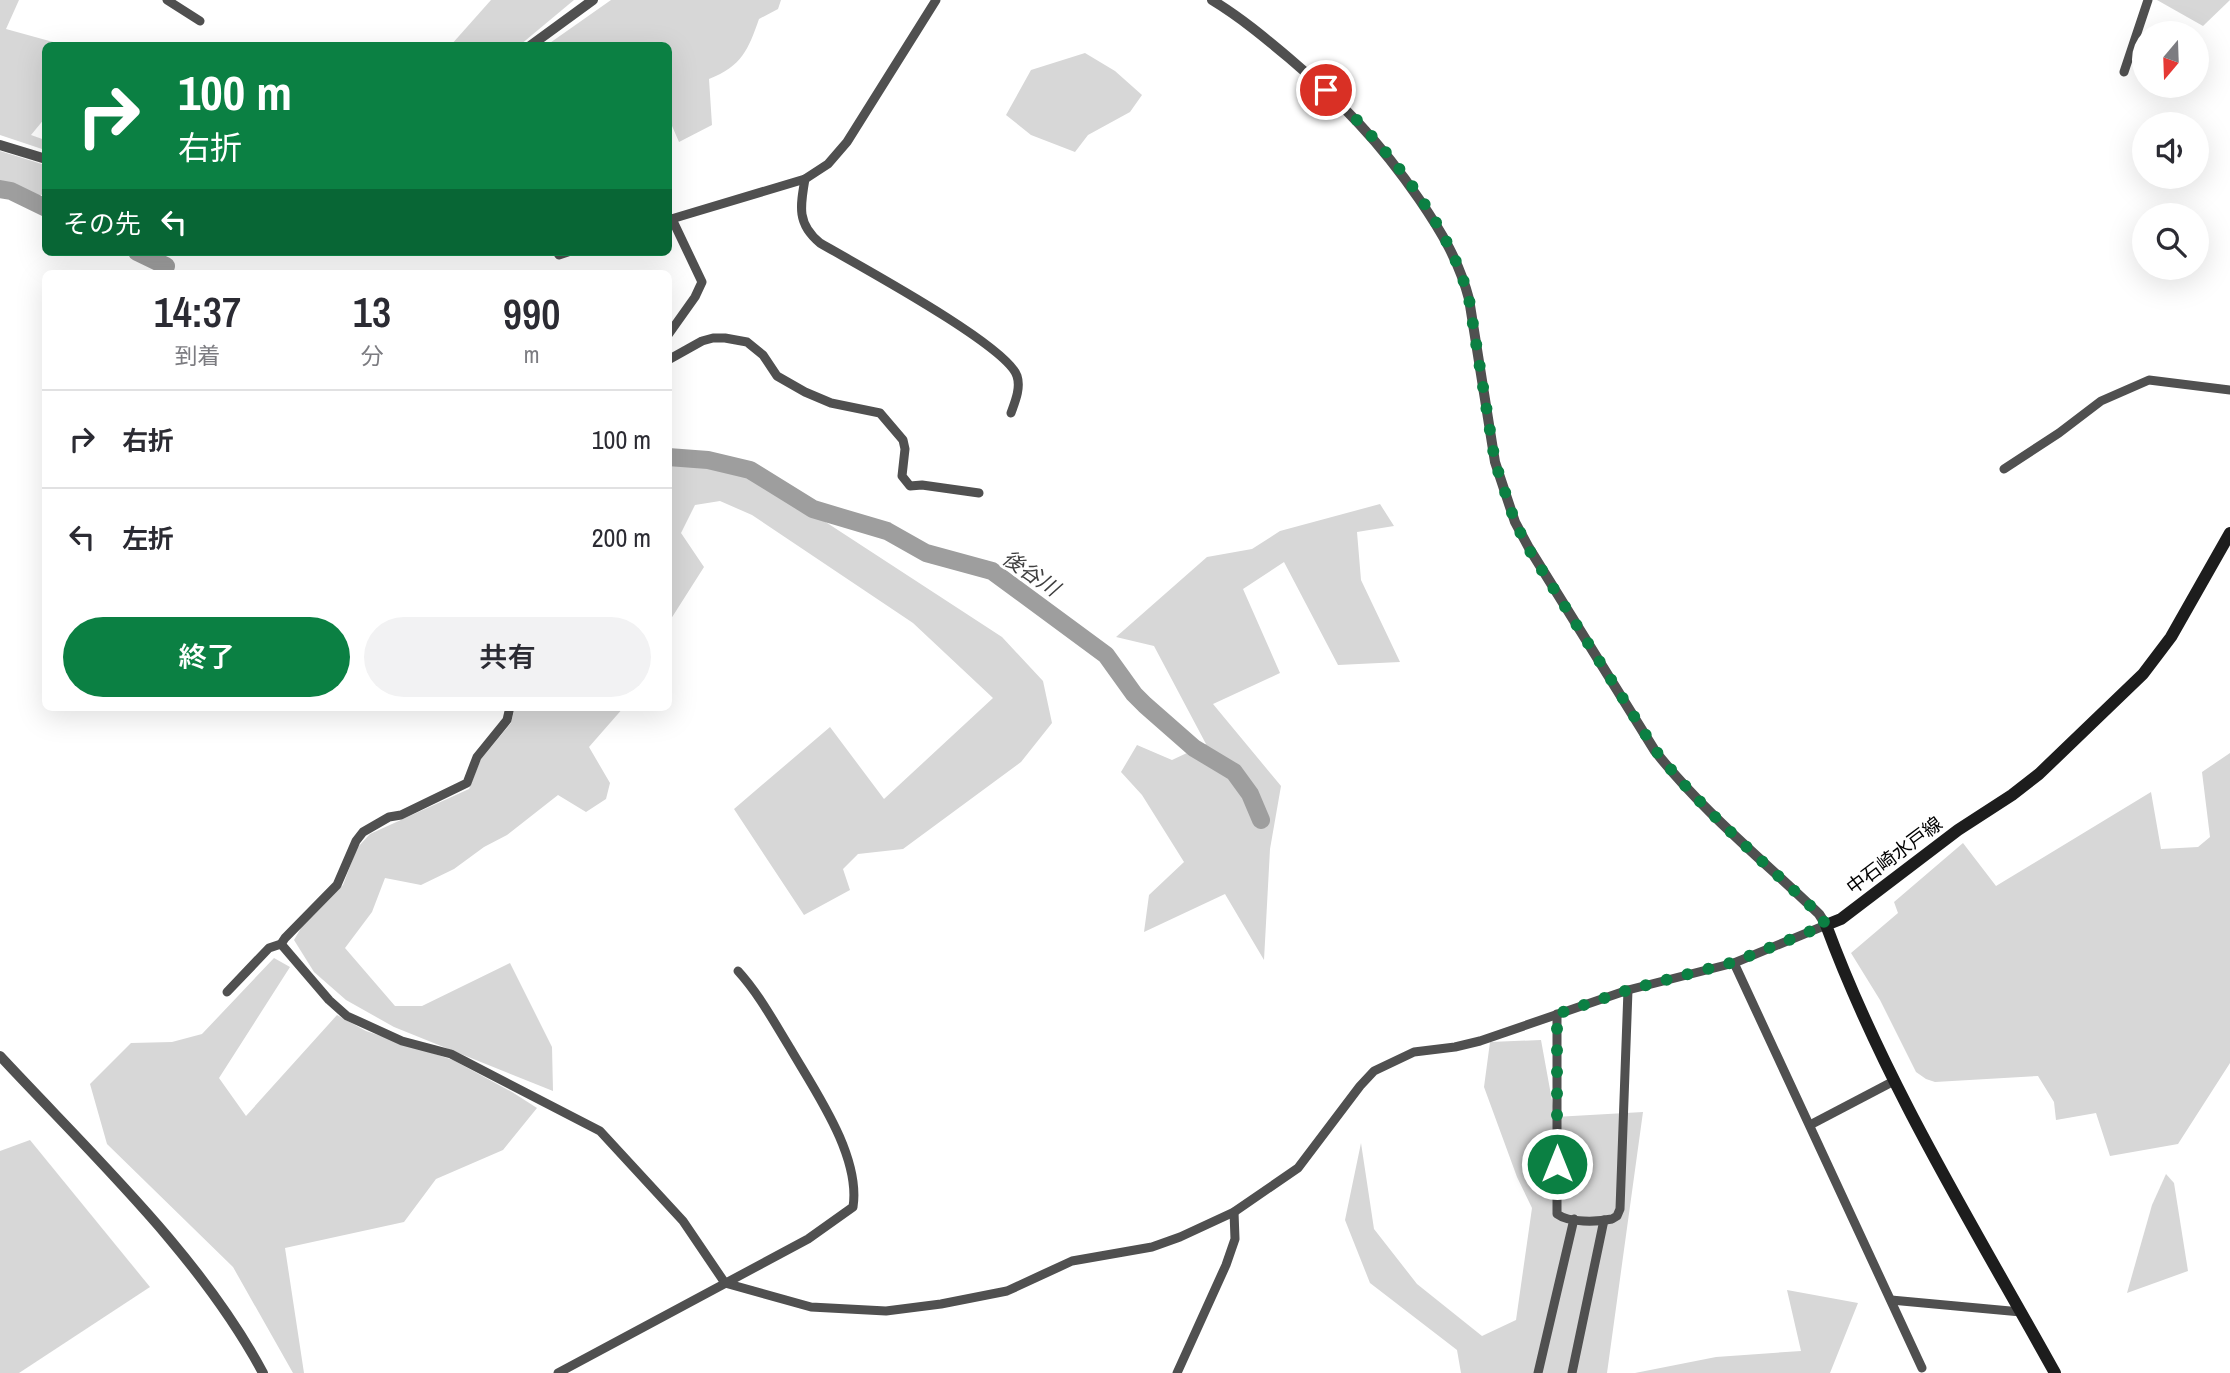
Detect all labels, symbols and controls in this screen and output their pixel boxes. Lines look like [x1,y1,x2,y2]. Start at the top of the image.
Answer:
north arrow [2132,21,2208,98]
map controls [2132,21,2209,280]
text: 100 m [178,59,292,125]
pin [1296,60,1356,120]
icon: right [63,70,154,161]
icon: arrive [1307,71,1345,109]
button: sound [2132,112,2209,189]
text: 右折 [178,126,242,169]
icon: left [155,203,193,241]
button: search [2132,203,2209,280]
text: その先 [63,206,141,241]
text: 14:37 [154,284,241,340]
text: 13 [353,284,391,340]
text: 990 [503,286,560,342]
text: m [524,339,539,370]
text: 到着 [174,340,220,371]
text: 分 [360,340,383,371]
icon: right [63,420,101,458]
text: 100 m [592,422,651,457]
text: 右折 [122,423,174,458]
icon: left [63,518,101,556]
text: 200 m [592,520,651,555]
text: 左折 [122,521,174,556]
water label: 後谷川 [997,543,1067,604]
button: 終了 [63,617,350,697]
button: 共有 [364,617,651,697]
street label: 中石崎水戸線 [1841,810,1947,900]
position arrow [1520,1127,1594,1201]

